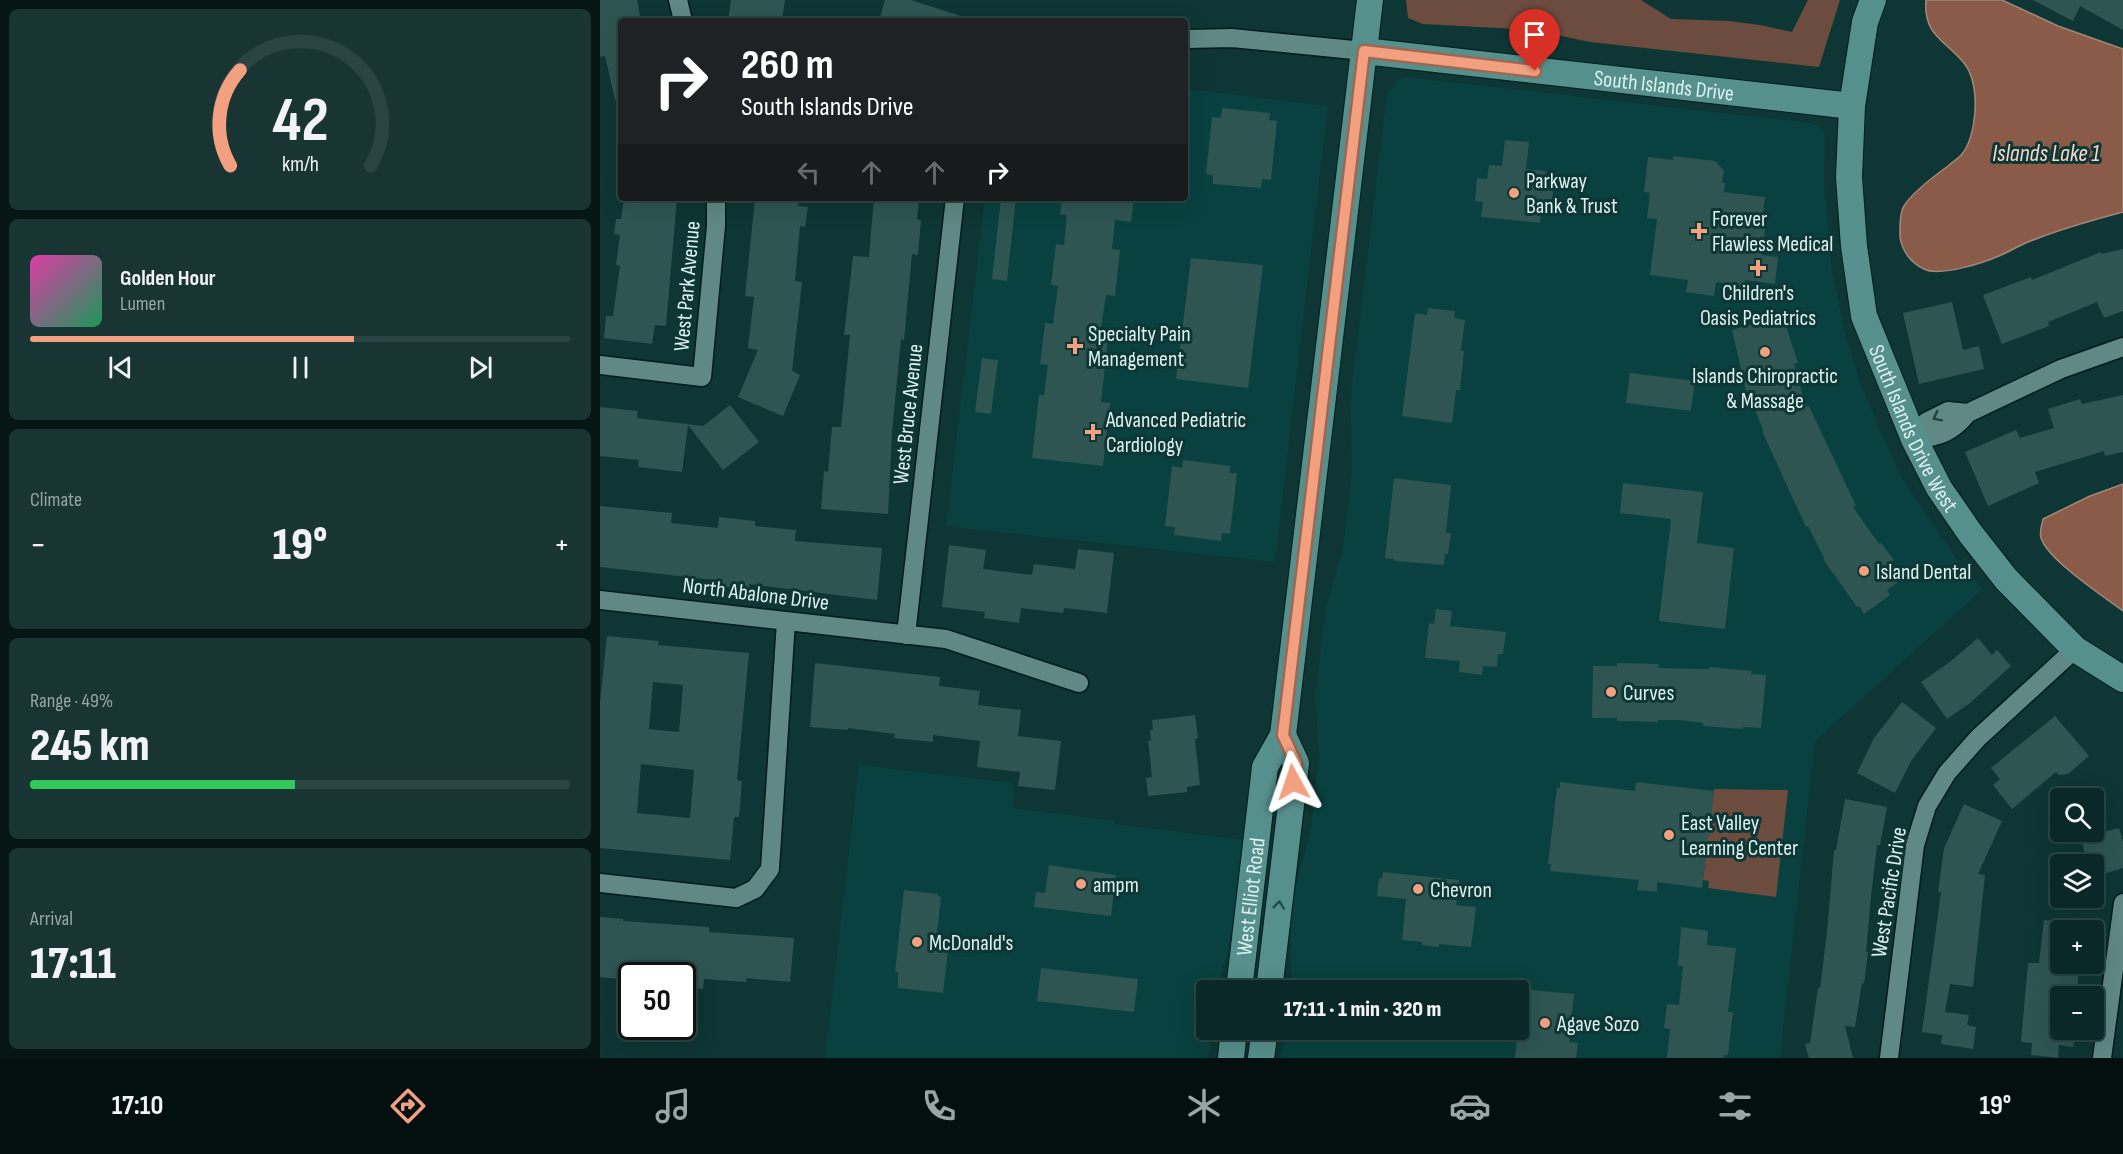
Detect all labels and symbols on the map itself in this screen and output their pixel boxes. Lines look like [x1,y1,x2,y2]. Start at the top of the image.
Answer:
pin [1509,9,1560,71]
street label: South Islands Drive [1592,65,1735,108]
water label: Islands Lake 1 [1992,139,2100,168]
place label: Parkway Bank & Trust [1526,168,1618,220]
marker: Parkway Bank & Trust [1507,186,1521,200]
place label: Forever Flawless Medical [1712,206,1833,258]
street label: West Park Avenue [668,220,707,352]
marker: Forever Flawless Medical [1690,222,1708,240]
marker: Children's Oasis Pediatrics [1749,259,1767,277]
place label: Children's Oasis Pediatrics [1700,280,1816,332]
place label: Specialty Pain Management [1088,321,1191,373]
marker: Specialty Pain Management [1066,337,1084,355]
street label: South Islands Drive West [1862,341,1964,518]
street label: West Bruce Avenue [888,343,929,486]
marker: Islands Chiropractic & Massage [1758,345,1772,359]
place label: Islands Chiropractic & Massage [1692,363,1838,415]
place label: Advanced Pediatric Cardiology [1105,407,1246,459]
one-way arrow [1932,409,1943,421]
marker: Advanced Pediatric Cardiology [1084,423,1102,441]
place label: Island Dental [1876,559,1971,586]
marker: Island Dental [1857,564,1871,578]
street label: North Abalone Drive [681,572,831,617]
place label: Curves [1623,680,1674,707]
marker: Curves [1604,685,1618,699]
position arrow [1261,750,1325,814]
place label: East Valley Learning Center [1681,810,1798,862]
street label: West Pacific Drive [1866,825,1913,959]
marker: East Valley Learning Center [1662,828,1676,842]
street label: West Elliot Road [1231,836,1272,957]
place label: ampm [1093,872,1139,899]
marker: ampm [1074,877,1088,891]
place label: Chevron [1430,877,1492,904]
marker: Chevron [1411,882,1425,896]
one-way arrow [1272,901,1285,910]
place label: McDonald's [929,930,1013,957]
marker: McDonald's [910,935,924,949]
speed limit sign: 50 [618,962,696,1040]
place label: Agave Sozo [1556,1011,1639,1038]
marker: Agave Sozo [1538,1016,1552,1030]

